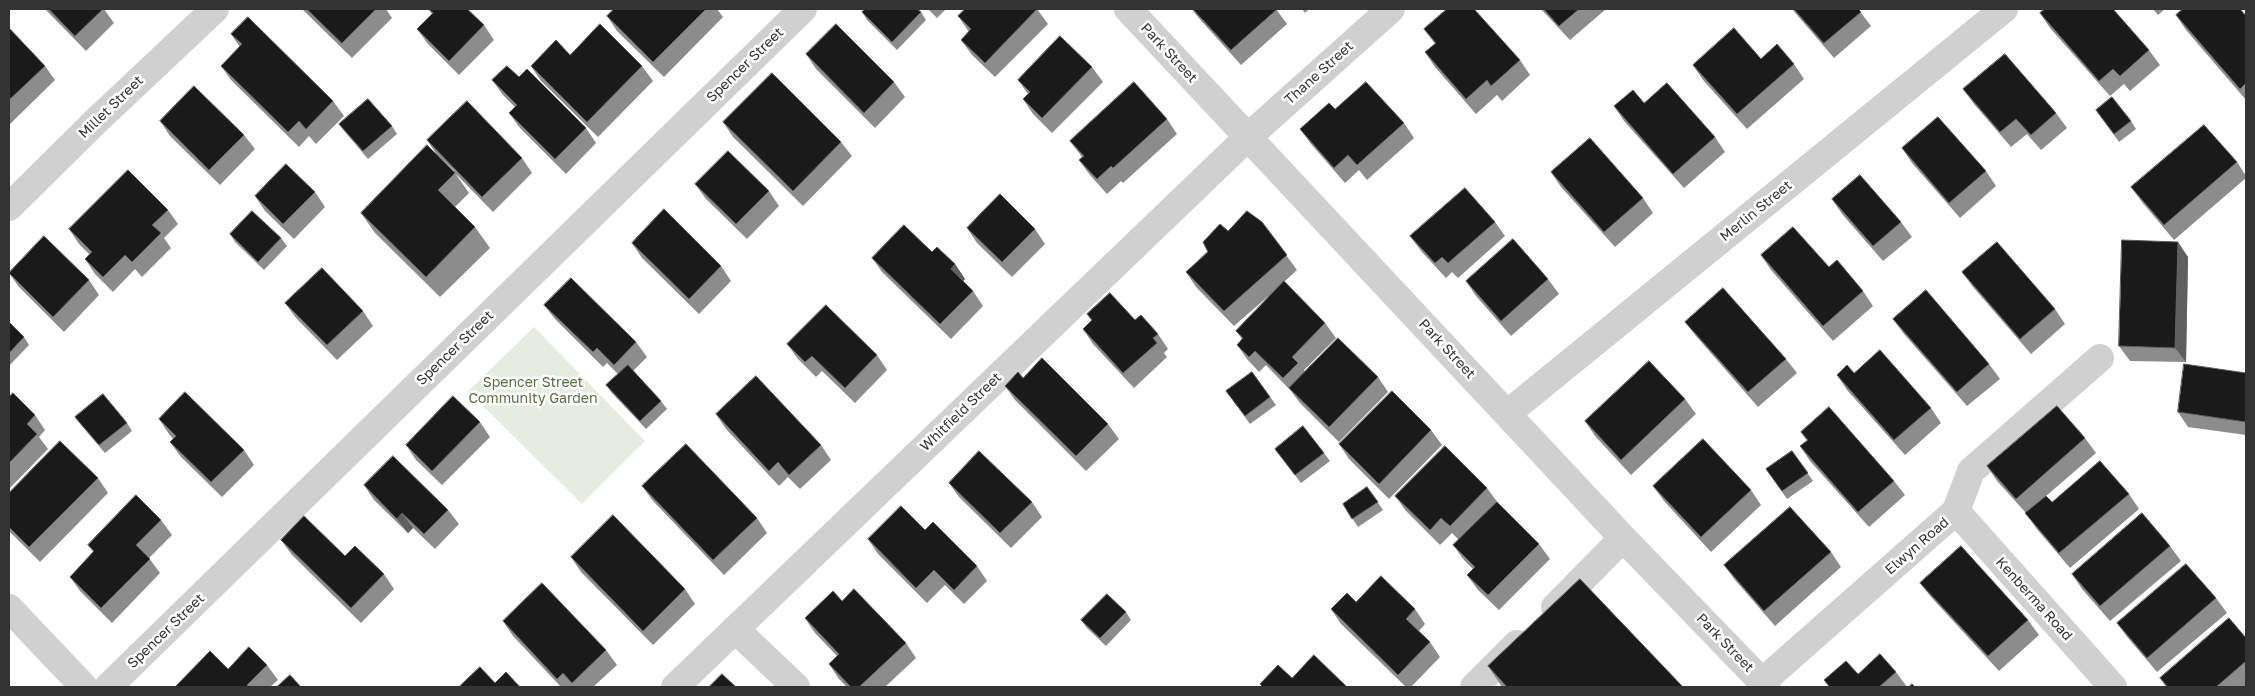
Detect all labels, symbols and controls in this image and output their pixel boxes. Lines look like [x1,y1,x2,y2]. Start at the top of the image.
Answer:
street label: Park Street [1137,20,1201,86]
street label: Spencer Street [703,24,787,106]
street label: Thane Street [1281,38,1357,108]
street label: Millet Street [75,72,147,142]
street label: Merlin Street [1717,177,1795,245]
street label: Spencer Street [413,307,497,389]
street label: Park Street [1415,316,1479,382]
street label: Whitfield Street [917,369,1005,455]
park label: Spencer Street Community Garden [468,375,598,408]
street label: Elwyn Road [1882,514,1952,578]
street label: Kenberma Road [1992,554,2076,644]
street label: Spencer Street [124,590,208,672]
street label: Park Street [1693,610,1757,676]

